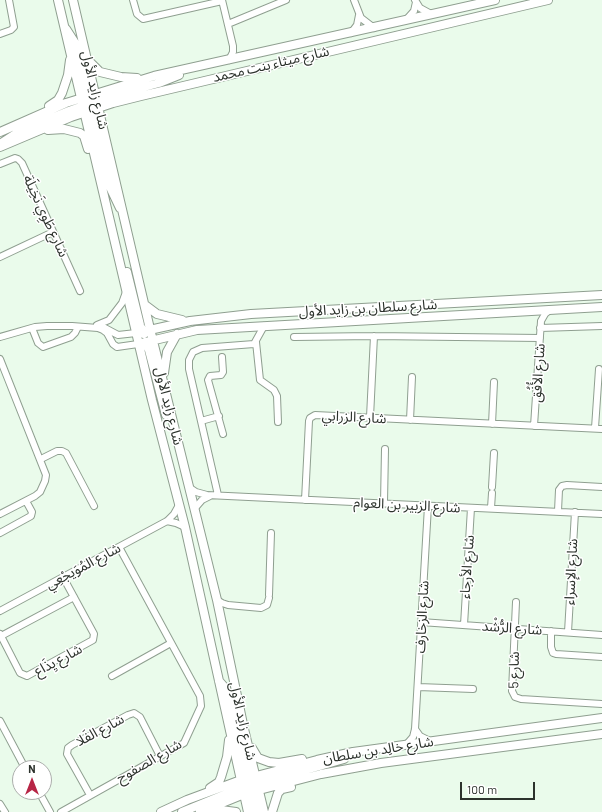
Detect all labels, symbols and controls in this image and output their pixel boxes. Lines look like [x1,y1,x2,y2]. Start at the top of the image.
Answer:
street label: شارع ميثاء بنت محمد [211,42,331,86]
street label: شارع زايد الأول [78,49,112,131]
street label: شارع طَوِي نَخِيلَة [20,172,72,260]
street label: شارع سلطان بن زايد الأول [298,296,438,320]
street label: شارع الأُفُق [528,343,548,403]
street label: شارع زايد الأول [151,365,187,447]
street label: شارع الزرابي [321,407,387,427]
street label: شارع الزبير بن العوام [353,494,461,516]
street label: شارع الأرجاء [456,534,478,600]
street label: شارع الإسراء [561,538,581,606]
street label: شارع المُوَيجْعِي [43,539,123,593]
street label: شارع الزخارف [412,580,432,654]
street label: شارع الرُّشْد [481,618,543,638]
street label: شارع يِذَاع [31,640,85,680]
street label: شارع 5 [505,651,523,689]
street label: شارع زايد الأول [226,680,260,762]
street label: شارع الفَلا [73,710,127,750]
street label: شارع خالِد بن سلطان [321,733,435,767]
street label: شارع الصفوح [113,736,185,786]
north arrow [12,760,52,800]
text: N [28,762,36,775]
scale bar [462,774,537,800]
text: 100 m [467,782,497,796]

